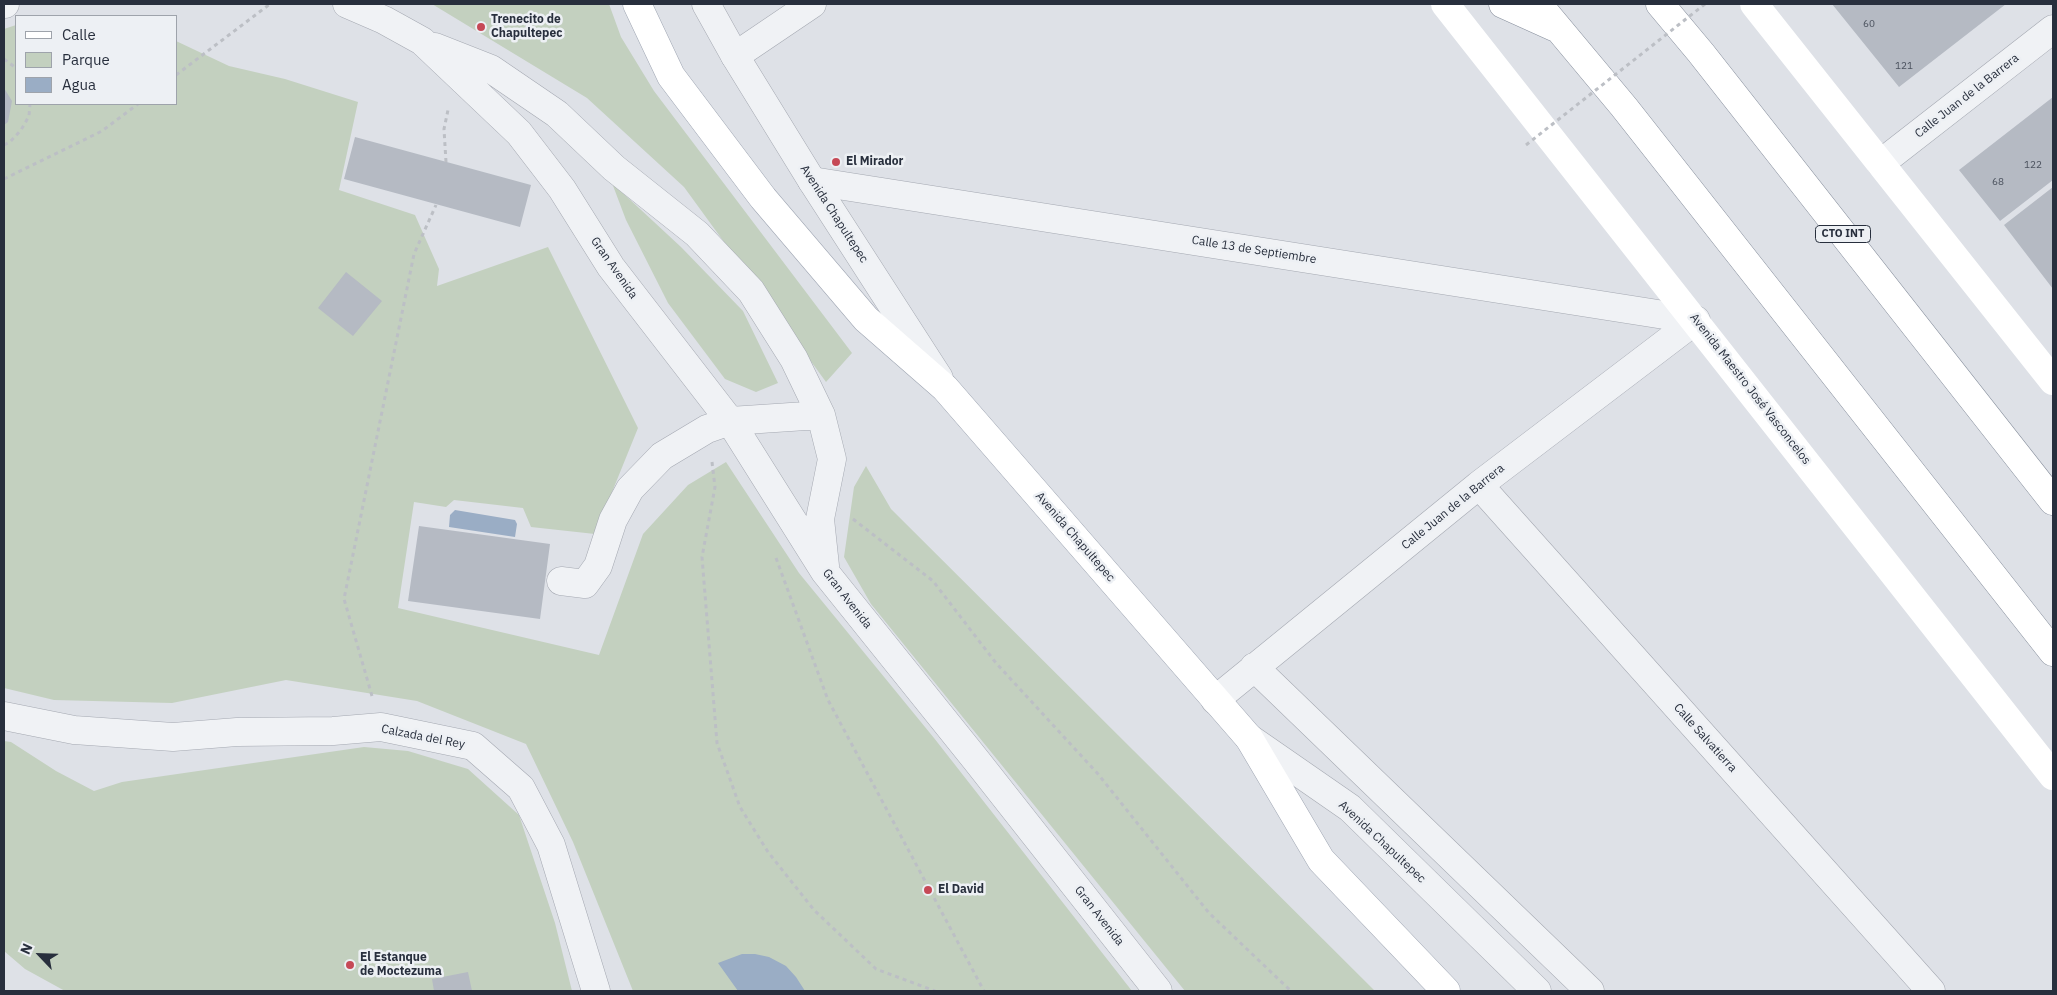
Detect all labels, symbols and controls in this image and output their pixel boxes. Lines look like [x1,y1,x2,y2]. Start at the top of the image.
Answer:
place label: Trenecito de Chapultepec [491,13,562,41]
legend [15,15,178,105]
house number: 60 [1863,18,1875,30]
marker: Trenecito de Chapultepec [475,21,487,33]
text: Calle [62,25,96,44]
text: Parque [62,50,110,69]
street label: Calle Juan de la Barrera [1912,51,2022,141]
house number: 121 [1895,60,1913,72]
text: Agua [62,75,96,94]
place label: El Mirador [846,155,903,169]
marker: El Mirador [830,156,842,168]
house number: 122 [2024,159,2042,171]
street label: Avenida Chapultepec [797,162,871,266]
house number: 68 [1992,176,2004,188]
road number: CTO INT [1816,225,1870,242]
street label: Calle 13 de Septiembre [1191,233,1317,267]
street label: Gran Avenida [588,234,640,302]
street label: Avenida Maestro José Vasconcelos [1687,311,1813,467]
street label: Calle Juan de la Barrera [1399,461,1507,553]
street label: Avenida Chapultepec [1032,489,1118,585]
street label: Gran Avenida [819,566,875,632]
street label: Calle Salvatierra [1670,701,1740,775]
street label: Calzada del Rey [380,722,466,752]
street label: Avenida Chapultepec [1335,798,1429,886]
place label: El David [938,883,984,897]
street label: Gran Avenida [1071,883,1127,949]
marker: El David [922,884,934,896]
north arrow [15,930,65,980]
text: N [16,941,37,957]
place label: El Estanque de Moctezuma [360,951,442,979]
marker: El Estanque de Moctezuma [344,959,356,971]

